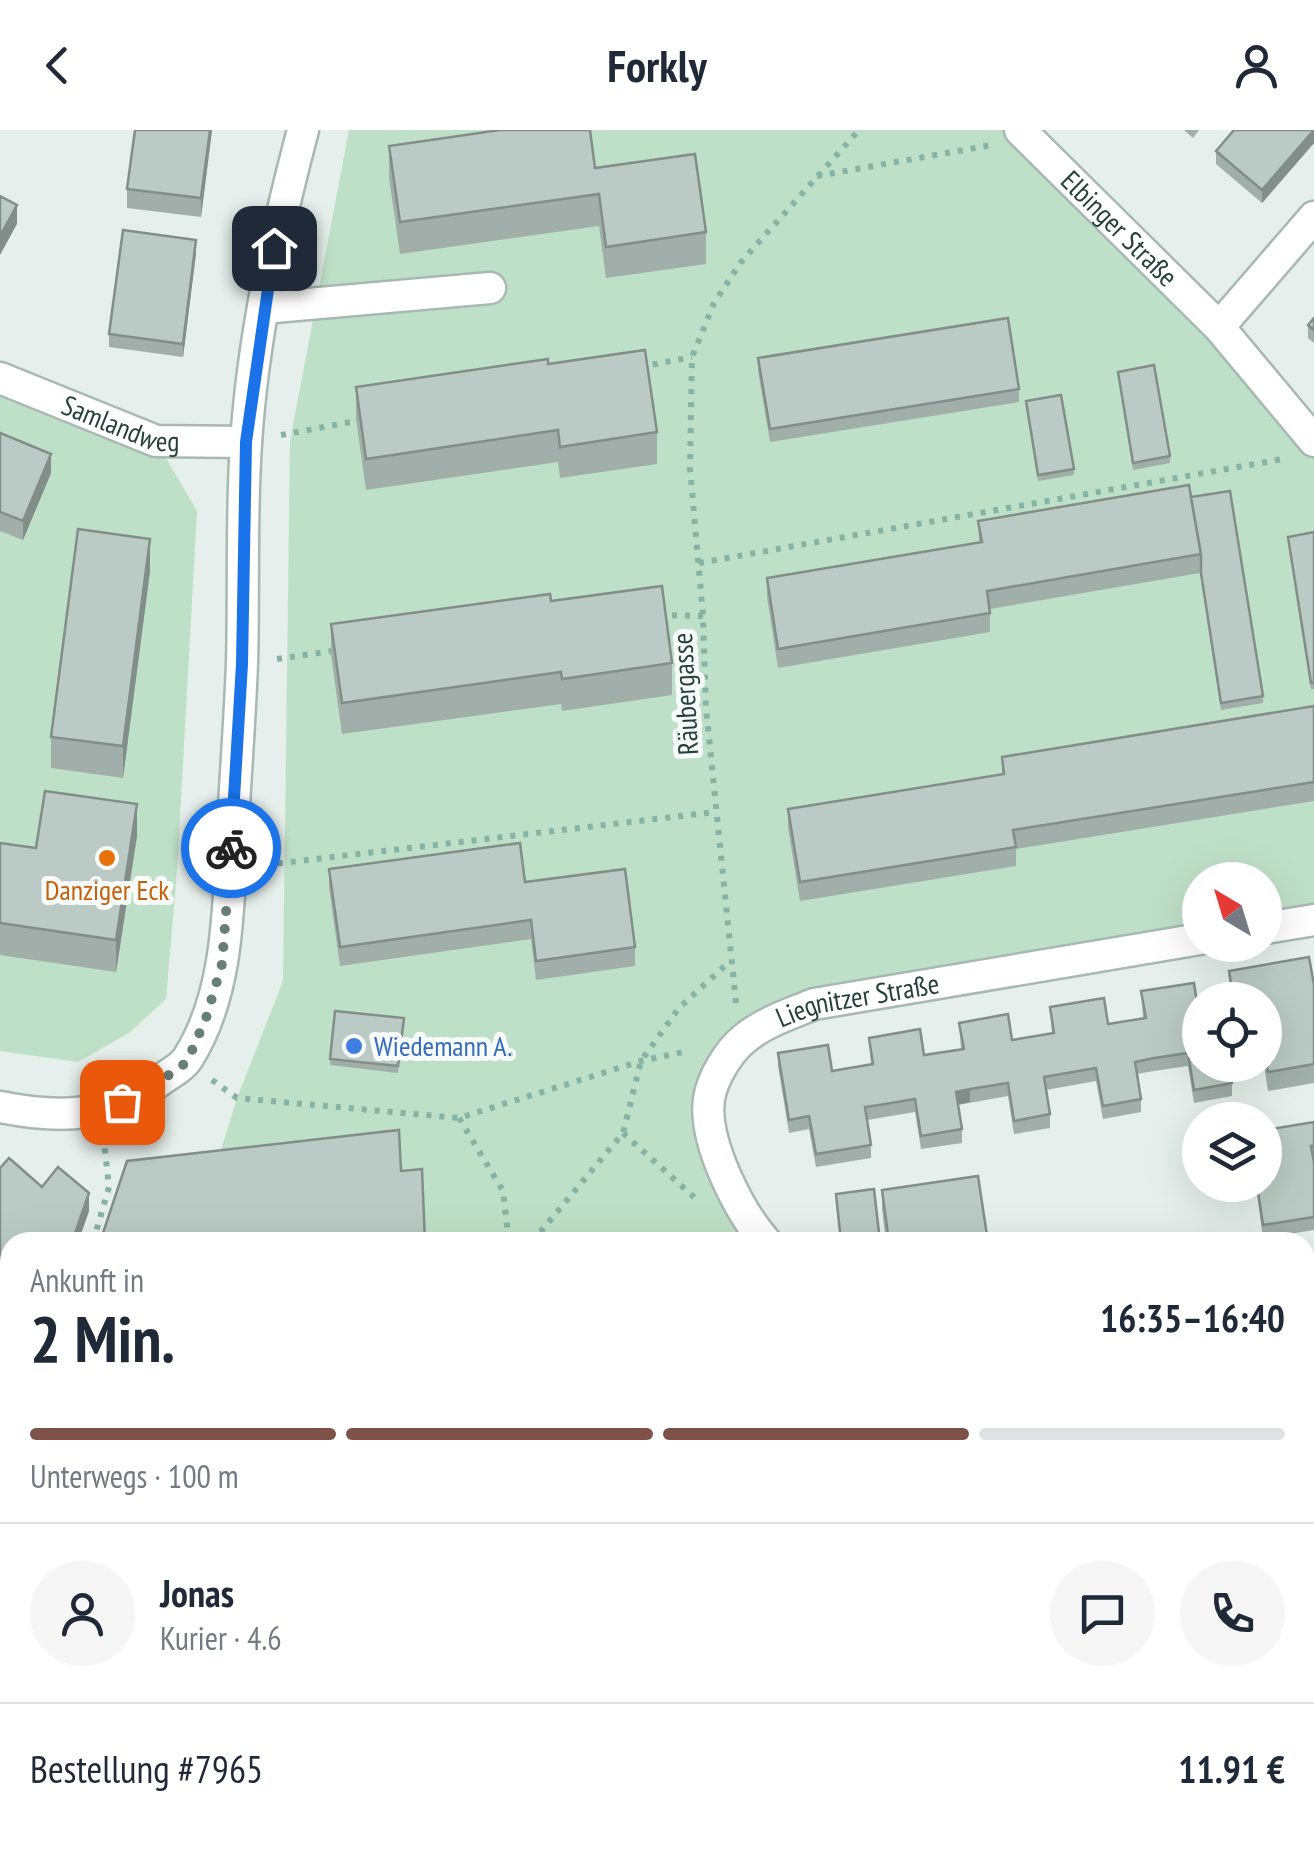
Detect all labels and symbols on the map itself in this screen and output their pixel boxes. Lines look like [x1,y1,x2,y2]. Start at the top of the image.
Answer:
street label: Elbinger Straße [1053,162,1186,294]
pin [232,206,317,291]
street label: Samlandweg [57,386,180,459]
street label: Räubergasse [663,632,706,756]
courier [181,798,281,898]
marker: Danziger Eck [96,847,118,869]
north arrow [1182,862,1282,962]
place label: Danziger Eck [45,871,169,908]
street label: Liegnitzer Straße [770,964,942,1035]
place label: Wiedemann A. [374,1027,512,1064]
marker: Wiedemann A. [343,1035,365,1057]
pin [80,1060,165,1145]

